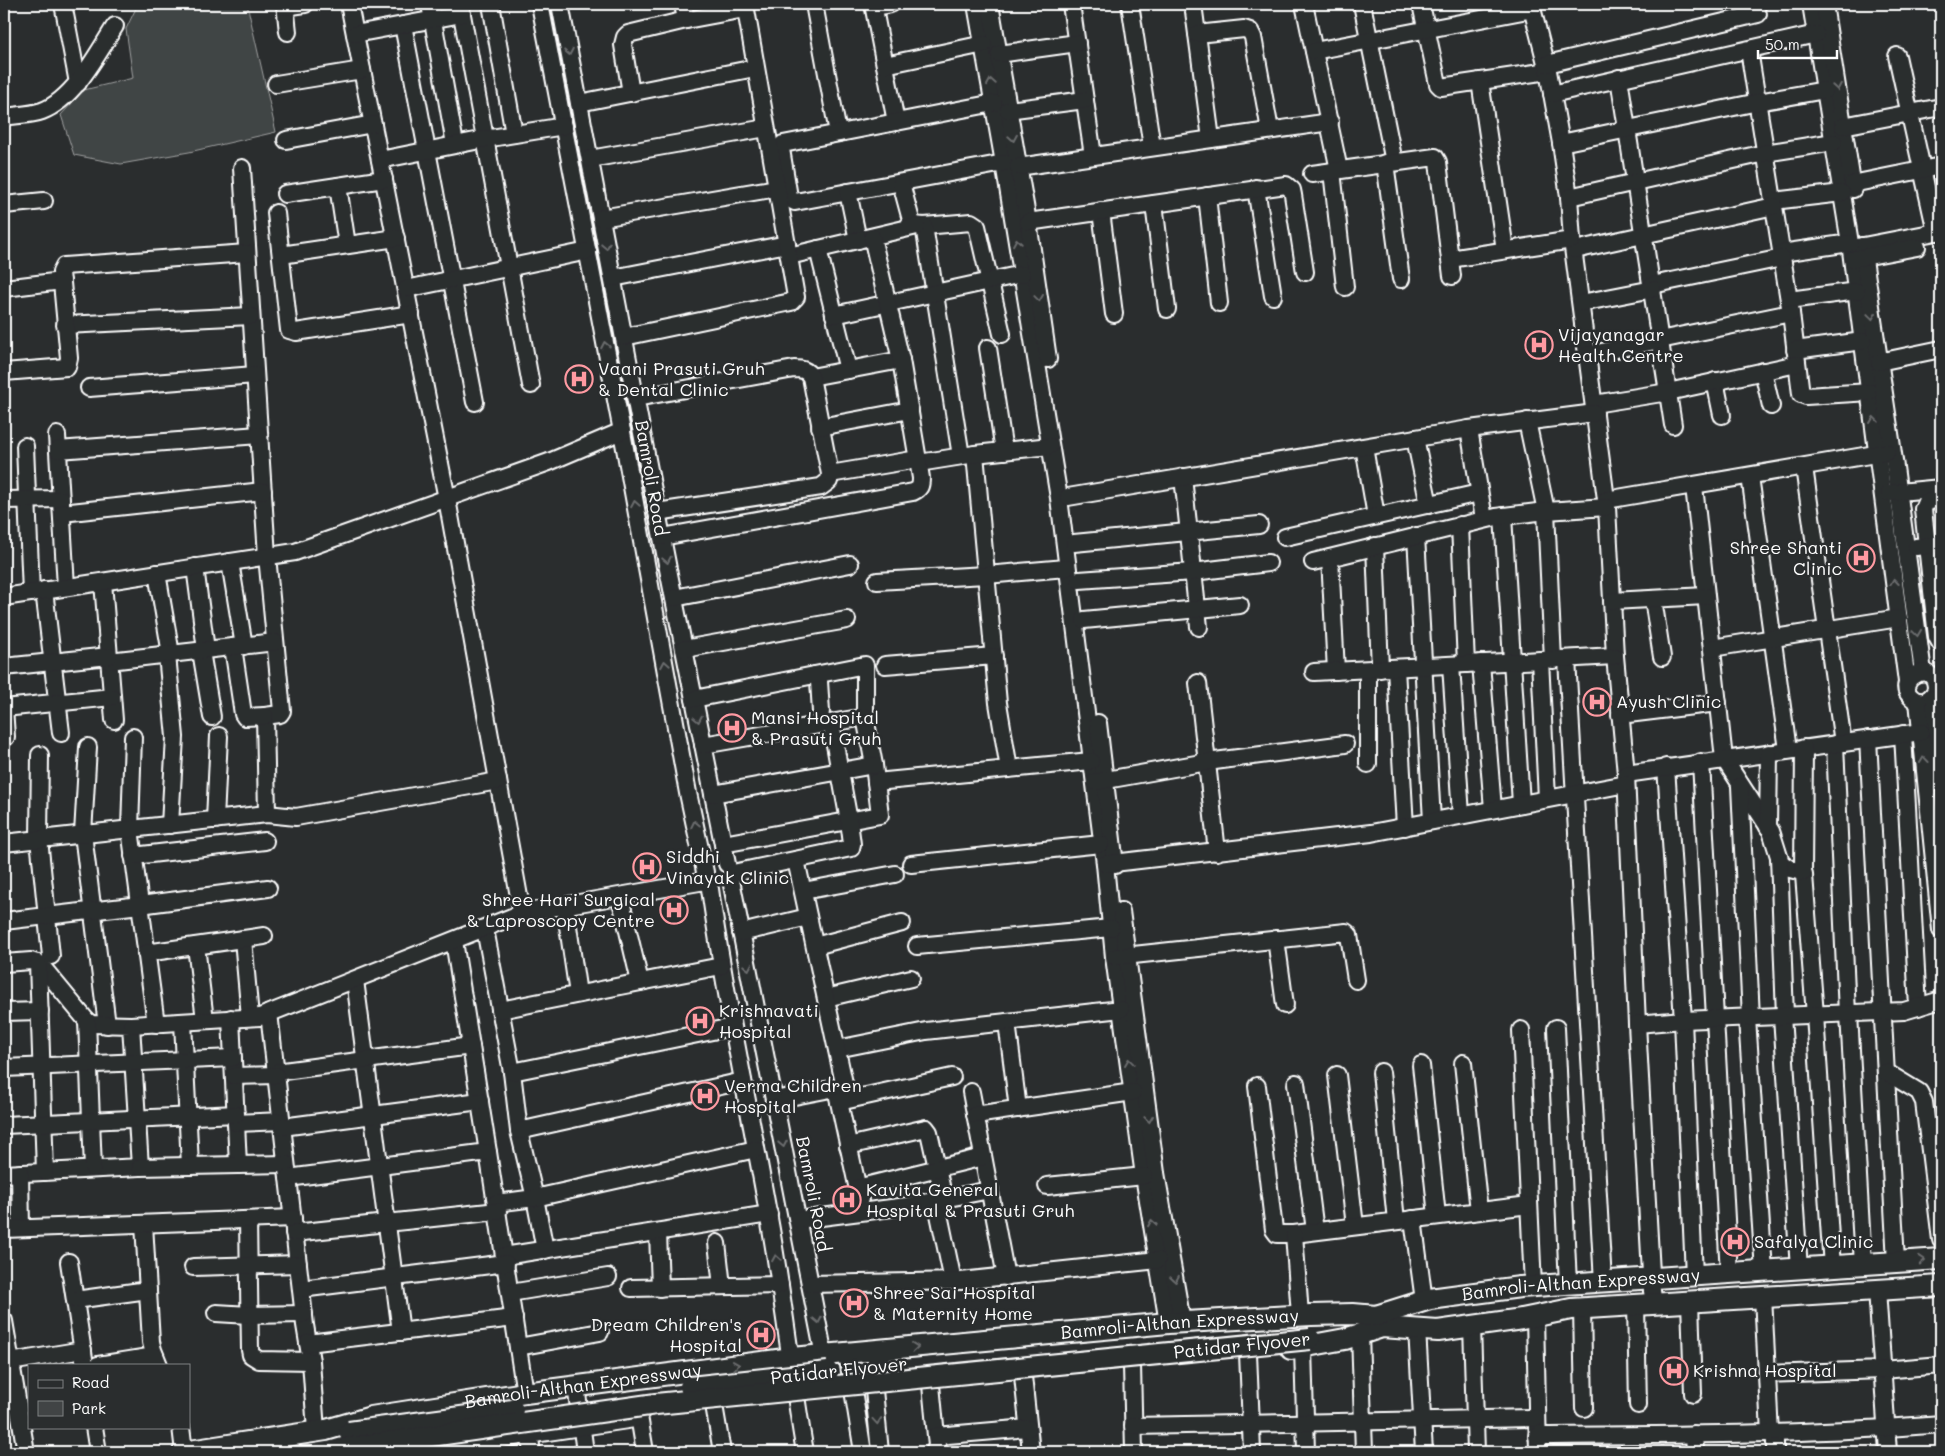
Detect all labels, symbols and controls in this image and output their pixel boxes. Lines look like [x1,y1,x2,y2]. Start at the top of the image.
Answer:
scale bar [1758,28,1836,60]
text: 50 m [1765,34,1800,54]
one-way arrow [563,47,574,56]
one-way arrow [986,78,996,86]
one-way arrow [1831,83,1842,91]
one-way arrow [1007,134,1017,142]
one-way arrow [1013,238,1023,247]
one-way arrow [601,241,611,250]
one-way arrow [1033,294,1043,303]
one-way arrow [1867,312,1877,321]
place label: Vijayanagar Health Centre [1558,322,1684,367]
hospital icon: Vijayanagar Health Centre [1524,330,1554,360]
one-way arrow [601,340,611,349]
place label: Vaani Prasuti Gruh & Dental Clinic [598,356,765,401]
hospital icon: Vaani Prasuti Gruh & Dental Clinic [564,364,594,394]
one-way arrow [1869,416,1880,424]
street label: Bamroli Road [630,418,674,538]
one-way arrow [631,500,641,509]
place label: Shree Shanti Clinic [1730,535,1842,580]
hospital icon: Shree Shanti Clinic [1846,543,1876,573]
one-way arrow [661,555,671,564]
one-way arrow [1890,577,1900,586]
one-way arrow [1912,629,1922,637]
one-way arrow [660,660,670,669]
hospital icon: Ayush Clinic [1582,687,1612,717]
place label: Ayush Clinic [1616,689,1721,713]
place label: Mansi Hospital & Prasuti Gruh [751,705,881,750]
hospital icon: Mansi Hospital & Prasuti Gruh [717,713,747,743]
one-way arrow [693,715,703,724]
one-way arrow [1919,756,1930,764]
one-way arrow [690,819,701,828]
place label: Siddhi Vinayak Clinic [666,844,789,889]
hospital icon: Siddhi Vinayak Clinic [632,852,662,882]
place label: Shree Hari Surgical & Laproscopy Centre [466,887,655,932]
hospital icon: Shree Hari Surgical & Laproscopy Centre [659,895,689,925]
one-way arrow [742,963,753,971]
place label: Krishnavati Hospital [719,998,819,1043]
hospital icon: Krishnavati Hospital [685,1006,715,1036]
one-way arrow [1124,1058,1134,1066]
place label: Verma Children Hospital [724,1073,862,1118]
hospital icon: Verma Children Hospital [690,1081,720,1111]
one-way arrow [1143,1114,1153,1123]
street label: Bamroli Road [791,1134,837,1254]
one-way arrow [777,1139,787,1148]
place label: Kavita General Hospital & Prasuti Gruh [866,1177,1074,1222]
hospital icon: Kavita General Hospital & Prasuti Gruh [832,1185,862,1215]
one-way arrow [1147,1218,1158,1226]
hospital icon: Safalya Clinic [1720,1227,1750,1257]
place label: Safalya Clinic [1754,1229,1873,1253]
one-way arrow [771,1253,781,1262]
one-way arrow [1918,1255,1926,1266]
street label: Bamroli-Althan Expressway [1460,1262,1701,1306]
one-way arrow [1169,1275,1179,1283]
place label: Shree Sai Hospital & Maternity Home [873,1280,1036,1325]
hospital icon: Shree Sai Hospital & Maternity Home [839,1288,869,1318]
street label: Bamroli-Althan Expressway [1059,1303,1300,1344]
place label: Dream Children's Hospital [591,1312,742,1357]
one-way arrow [812,1316,822,1325]
hospital icon: Dream Children's Hospital [746,1320,776,1350]
street label: Patidar Flyover [1172,1326,1312,1364]
one-way arrow [912,1342,920,1353]
street label: Patidar Flyover [769,1351,908,1389]
hospital icon: Krishna Hospital [1659,1356,1689,1386]
street label: Bamroli-Althan Expressway [463,1357,703,1413]
place label: Krishna Hospital [1693,1358,1837,1382]
one-way arrow [733,1360,741,1371]
legend [28,1364,190,1428]
text: Road [72,1372,109,1392]
text: Park [72,1398,106,1418]
one-way arrow [871,1417,882,1425]

